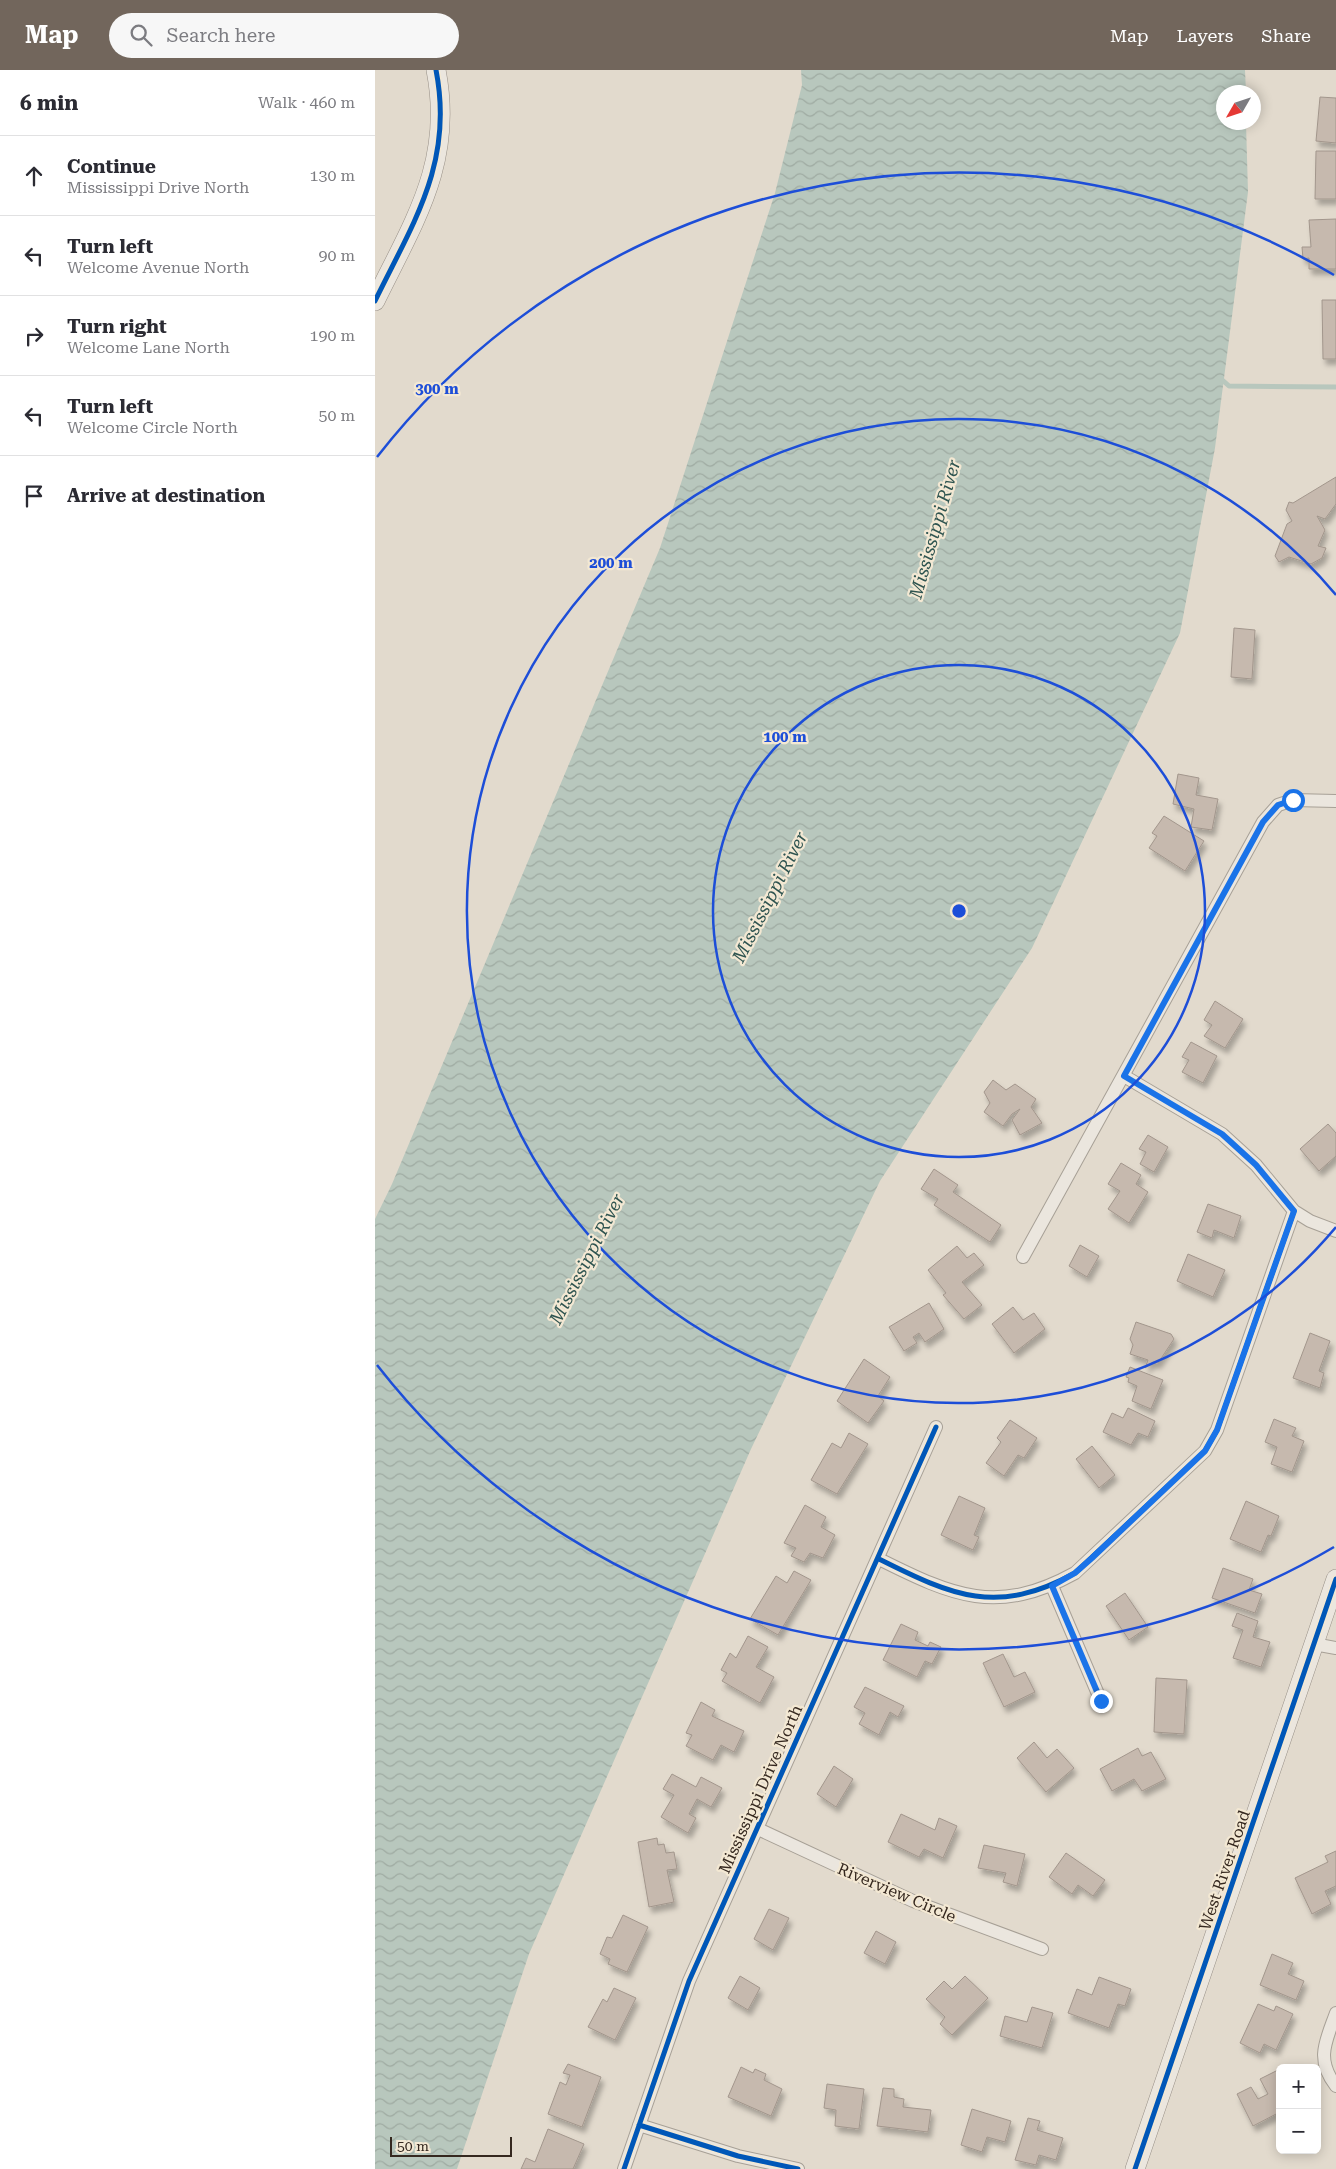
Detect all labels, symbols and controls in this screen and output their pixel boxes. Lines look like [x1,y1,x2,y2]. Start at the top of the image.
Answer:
search box [109,13,459,58]
text: Map [25,21,79,49]
icon: search [127,21,155,49]
text: Search here [167,24,275,47]
text: Map [1110,25,1149,46]
text: Layers [1177,25,1233,46]
text: Share [1261,25,1311,46]
north arrow [1216,85,1261,130]
text: 6 min [20,91,78,115]
text: Walk · 460 m [258,93,355,112]
text: Continue [67,155,156,178]
icon: ahead [20,162,48,190]
text: 130 m [309,166,355,185]
text: Mississippi Drive North [67,178,249,197]
text: Turn left [67,235,153,258]
icon: left [20,242,48,270]
text: 90 m [318,246,355,265]
text: Welcome Avenue North [67,258,249,277]
text: Turn right [67,315,167,338]
icon: right [20,322,48,350]
text: 190 m [309,326,355,345]
text: Welcome Lane North [67,338,230,357]
text: 300 m [415,380,459,398]
text: Turn left [67,395,153,418]
icon: left [20,402,48,430]
text: 50 m [318,406,355,425]
text: Welcome Circle North [67,418,238,437]
water label: Mississippi River [904,457,965,602]
icon: arrive [20,482,48,510]
text: Arrive at destination [67,484,265,507]
text: 200 m [589,554,633,572]
text: 100 m [763,728,807,746]
route start [1282,789,1305,812]
water label: Mississippi River [727,828,812,966]
centre of rings [950,902,968,920]
water label: Mississippi River [544,1190,629,1328]
route end [1090,1690,1113,1713]
street label: Mississippi Drive North [715,1702,806,1876]
street label: West River Road [1195,1808,1254,1933]
street label: Riverview Circle [835,1859,959,1926]
map controls [1276,2064,1321,2154]
button: + [1276,2064,1321,2109]
button: − [1276,2109,1321,2154]
scale bar [390,2134,513,2157]
text: 50 m [397,2138,429,2154]

